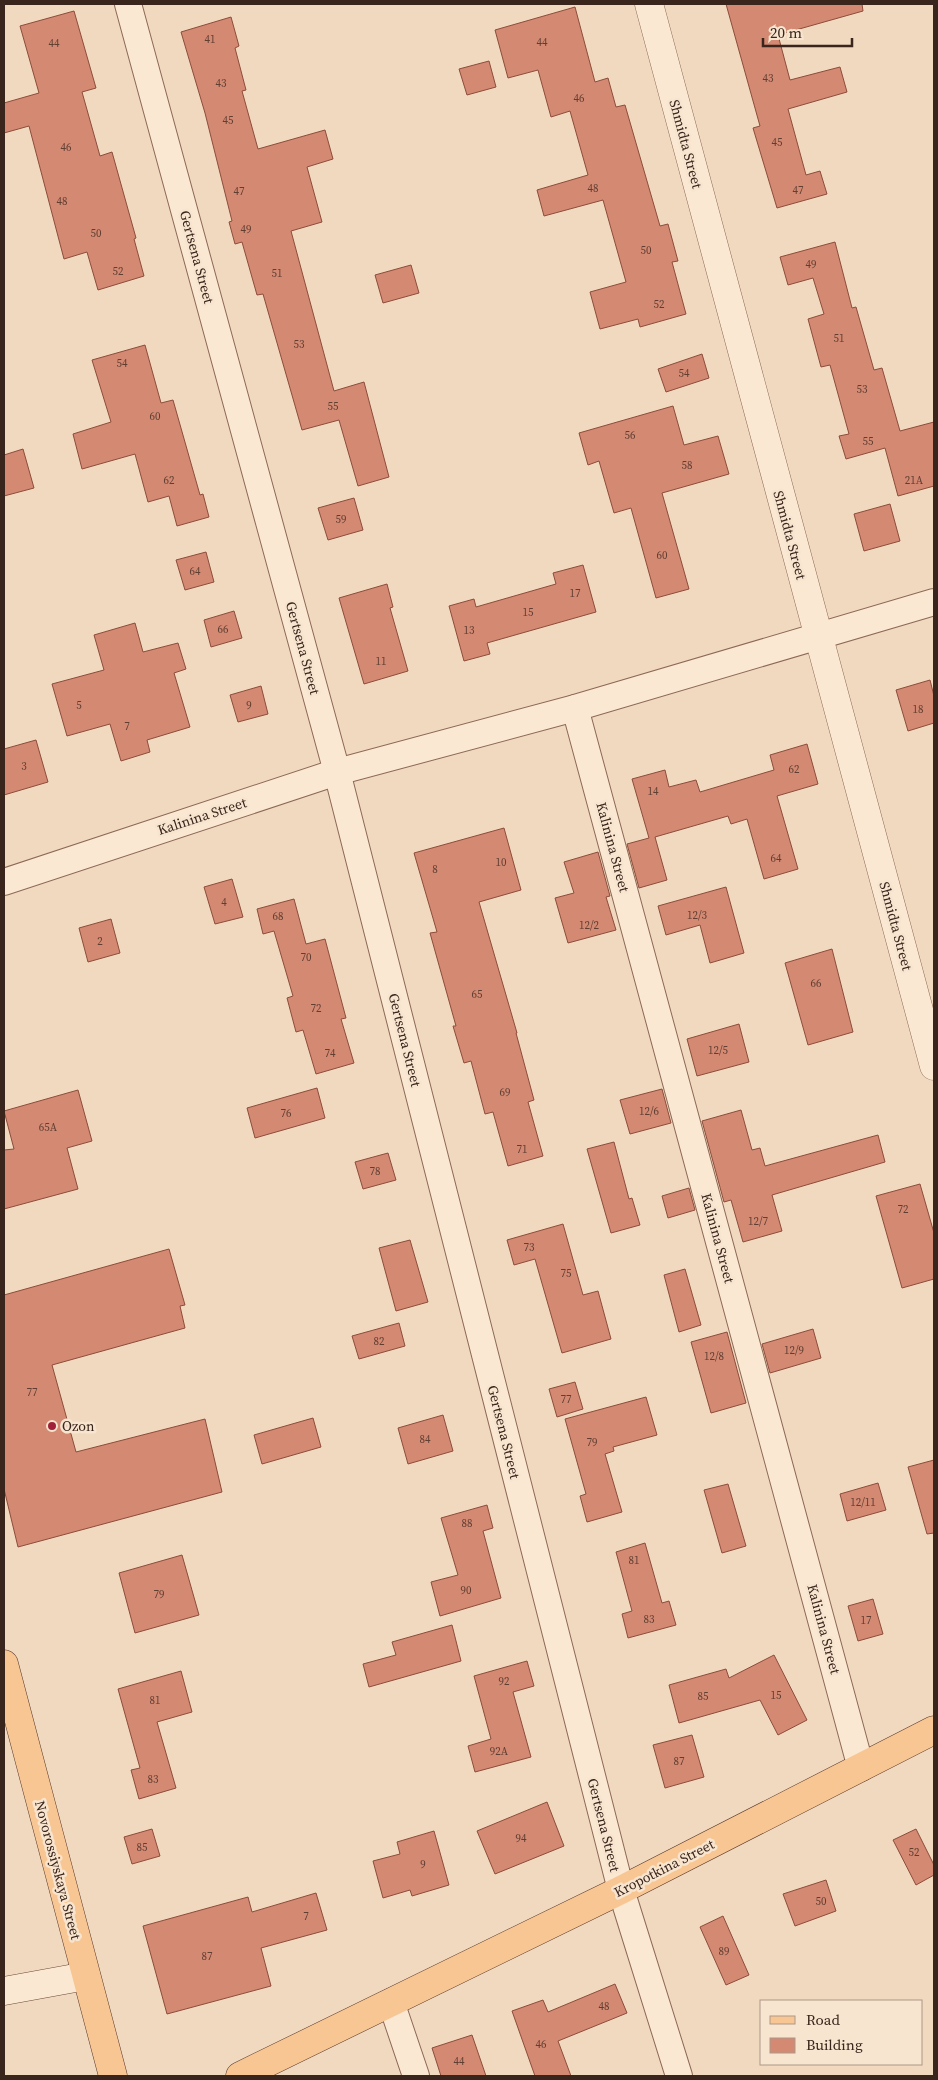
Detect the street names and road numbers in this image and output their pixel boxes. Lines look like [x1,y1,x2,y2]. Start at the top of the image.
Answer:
street label: Shmidta Street [665,97,708,191]
street label: Gertsena Street [175,208,219,306]
street label: Shmidta Street [769,488,812,582]
street label: Gertsena Street [281,599,325,697]
street label: Kalinina Street [155,792,249,840]
street label: Kalinina Street [591,800,635,895]
street label: Shmidta Street [875,879,918,973]
street label: Gertsena Street [384,991,426,1089]
street label: Kalinina Street [696,1191,740,1286]
street label: Gertsena Street [483,1383,525,1481]
street label: Kalinina Street [802,1582,846,1677]
street label: Gertsena Street [583,1776,625,1874]
street label: Novorossiyskaya Street [30,1798,86,1942]
street label: Kropotkina Street [611,1834,718,1902]

